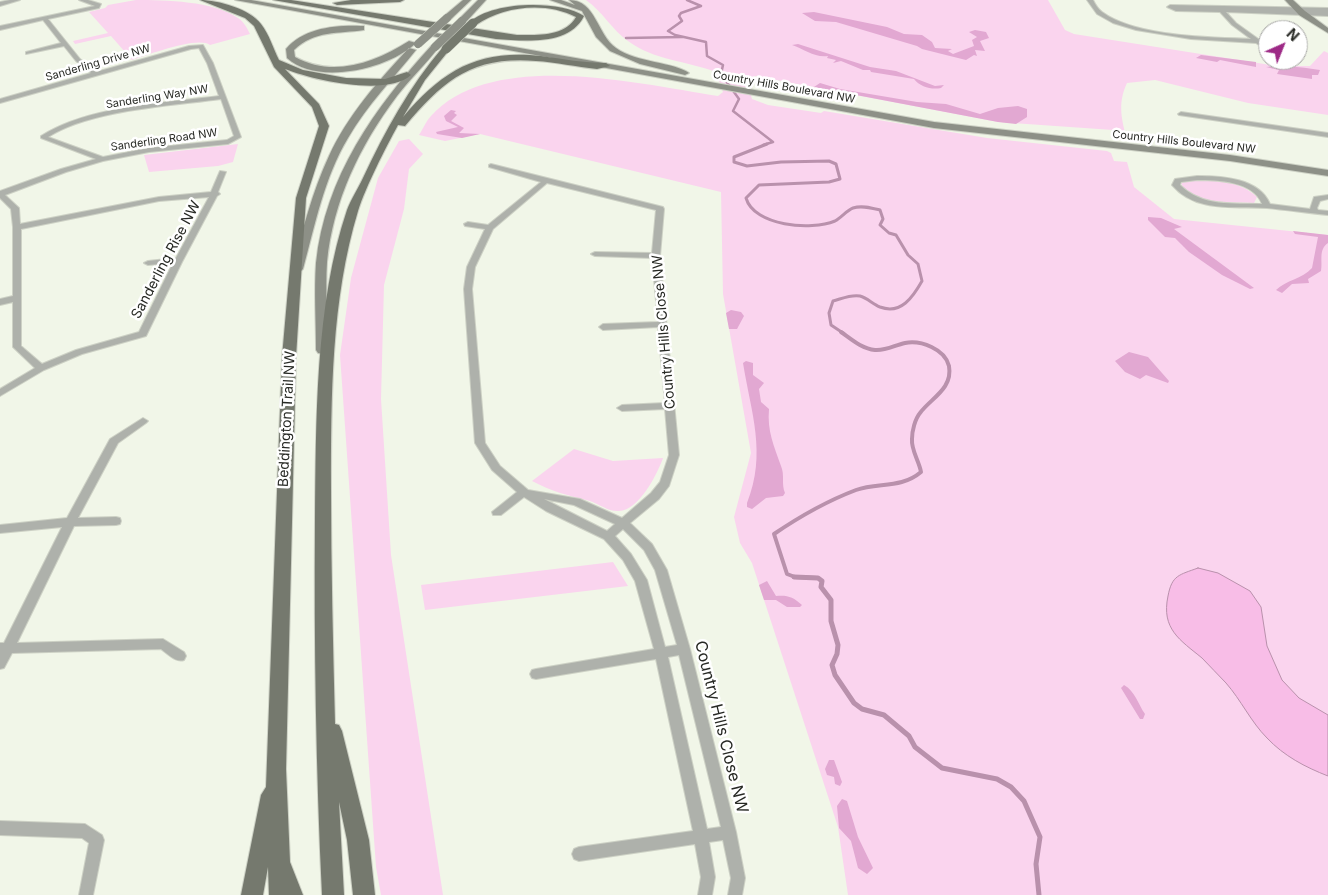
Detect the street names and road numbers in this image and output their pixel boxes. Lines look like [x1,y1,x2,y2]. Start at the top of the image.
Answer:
street label: Sanderling Drive NW [44,42,152,84]
street label: Country Hills Boulevard NW [712,68,856,106]
street label: Sanderling Way NW [105,82,209,112]
street label: Sanderling Road NW [110,126,218,154]
street label: Country Hills Boulevard NW [1112,128,1256,156]
street label: Sanderling Rise NW [128,198,204,322]
street label: Country Hills Close NW [649,254,679,410]
street label: Beddington Trail NW [275,351,299,487]
street label: Country Hills Close NW [690,639,752,815]

